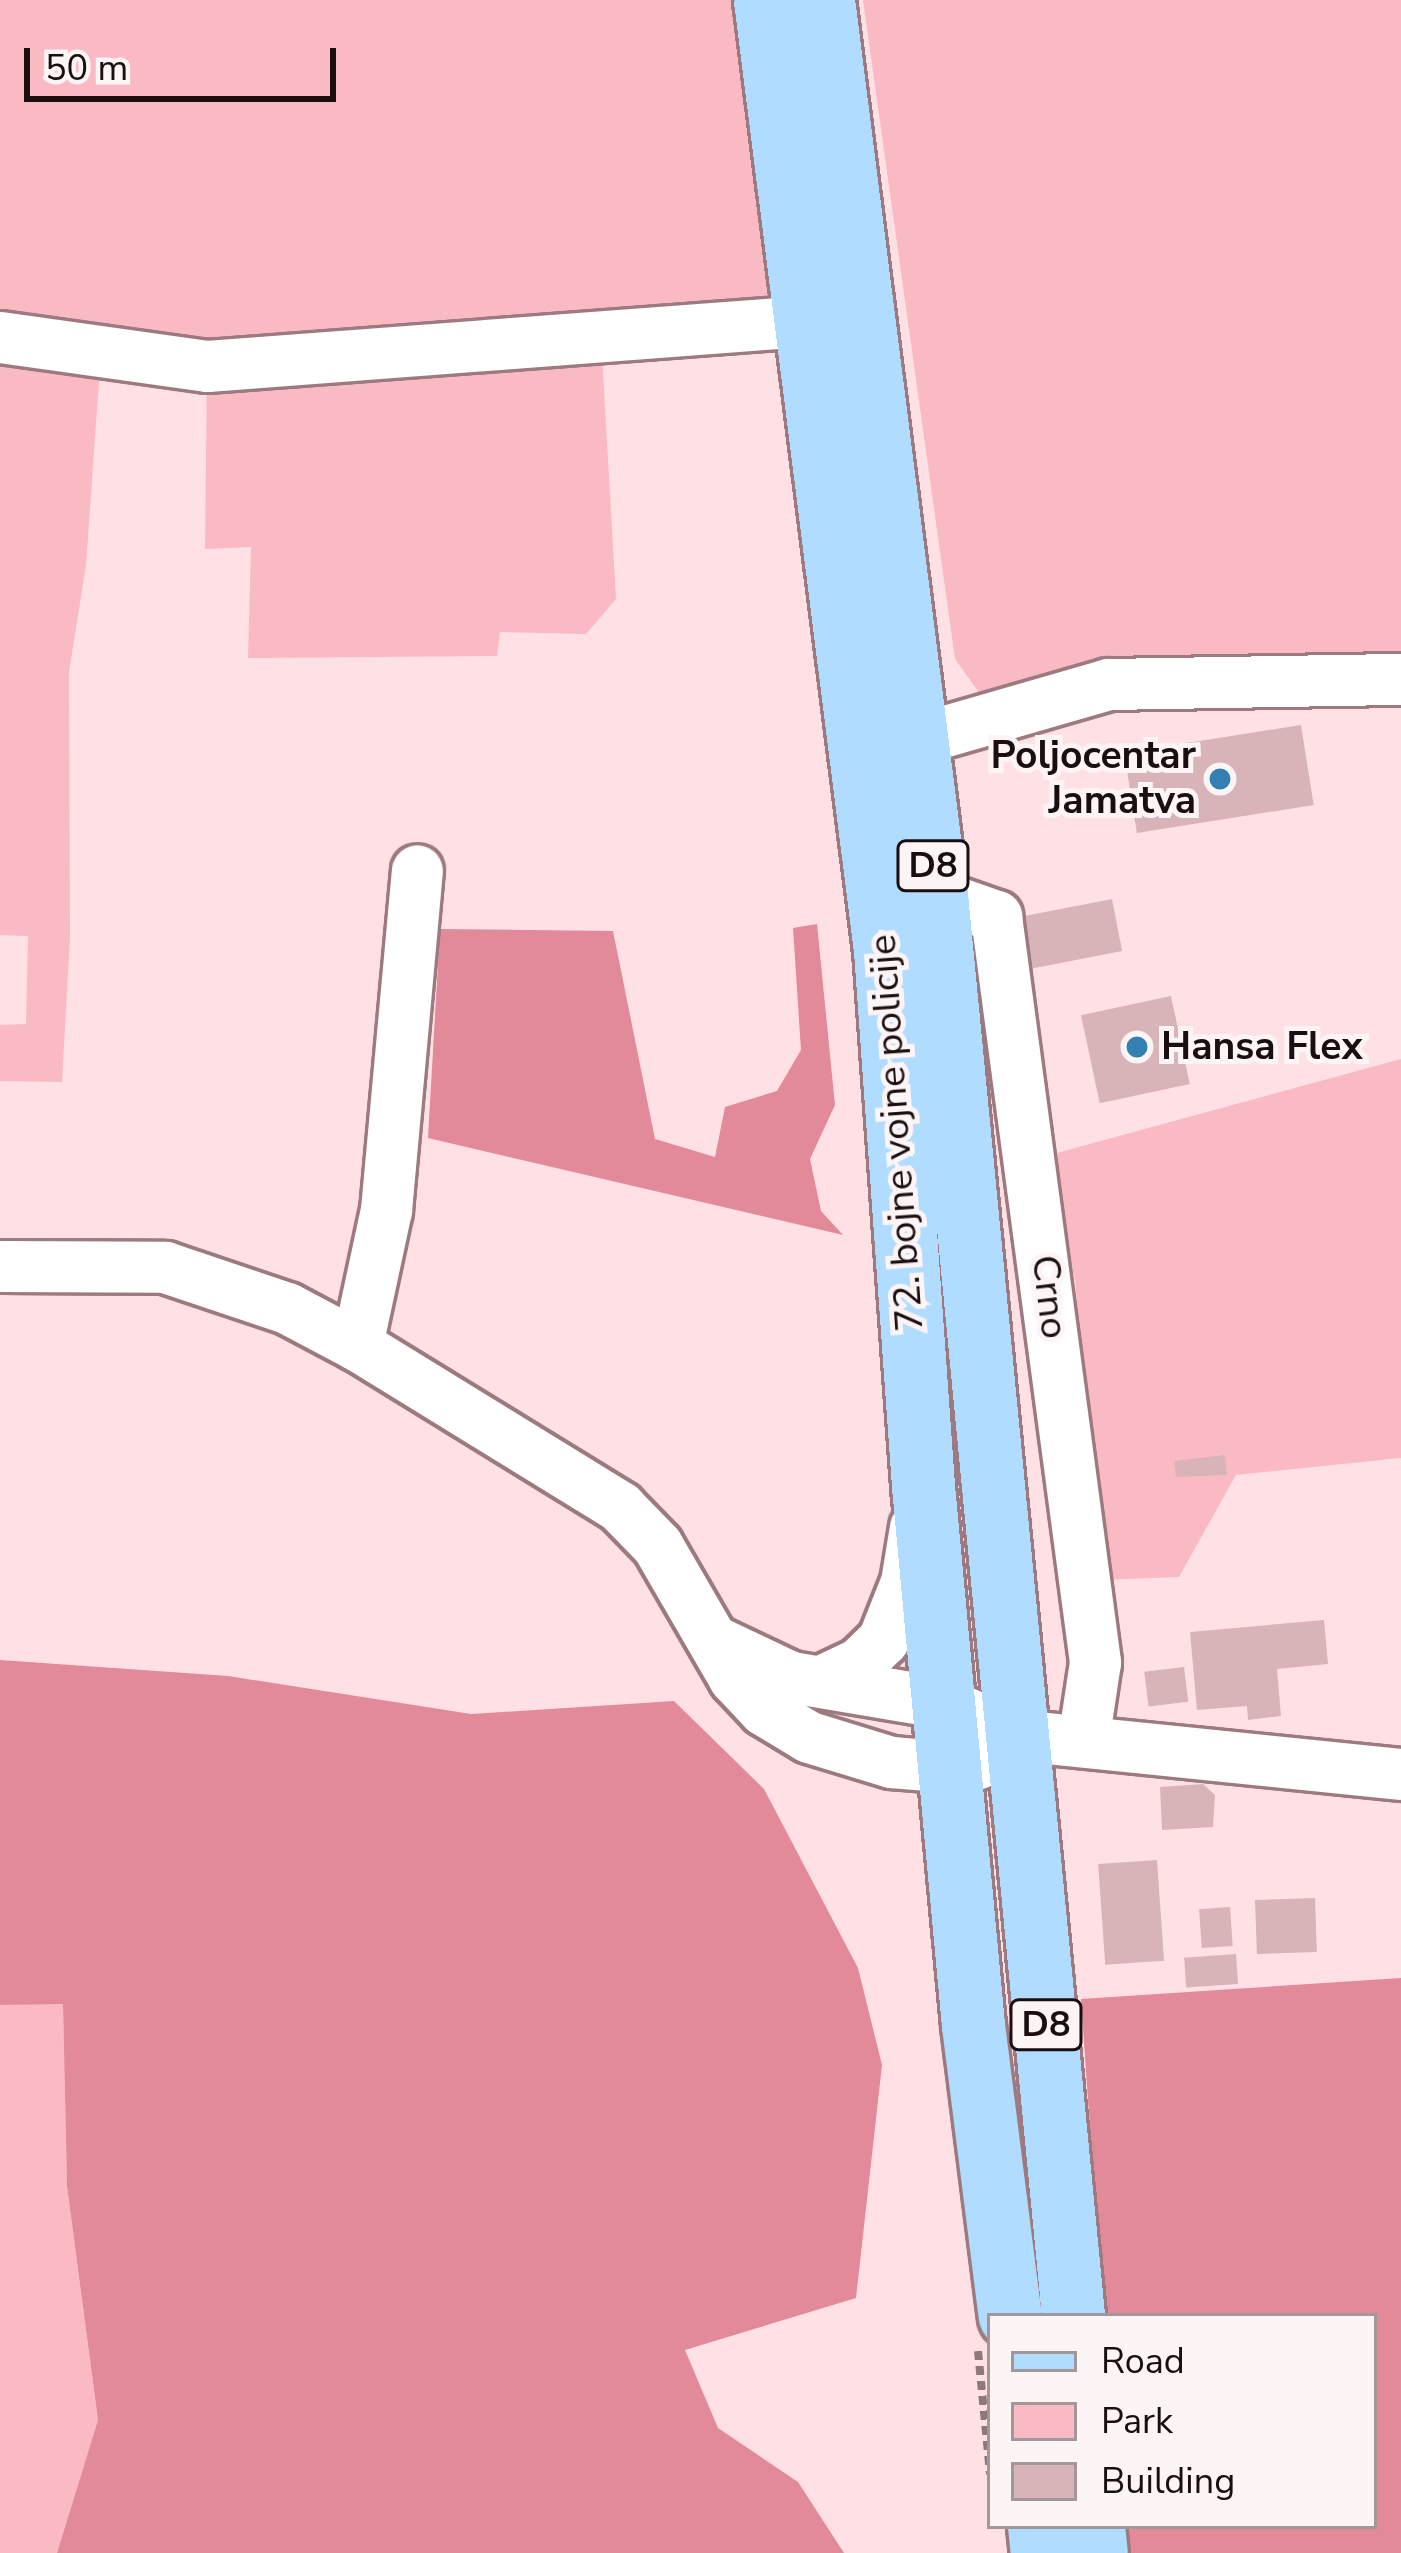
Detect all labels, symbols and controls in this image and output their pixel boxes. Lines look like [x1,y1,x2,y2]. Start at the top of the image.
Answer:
scale bar [30,24,342,98]
text: 50 m [45,44,128,93]
place label: Poljocentar Jamatva [991,734,1196,825]
marker: Poljocentar Jamatva [1207,766,1233,792]
road number: D8 [894,836,972,896]
street label: 72. bojne vojne policije [860,933,934,1333]
place label: Hansa Flex [1161,1024,1363,1070]
marker: Hansa Flex [1124,1034,1150,1060]
street label: Crno [1021,1252,1077,1342]
road number: D8 [1007,1995,1085,2055]
legend [987,2313,1377,2529]
text: Road [1101,2337,1185,2386]
text: Park [1101,2397,1173,2446]
text: Building [1101,2457,1235,2506]

